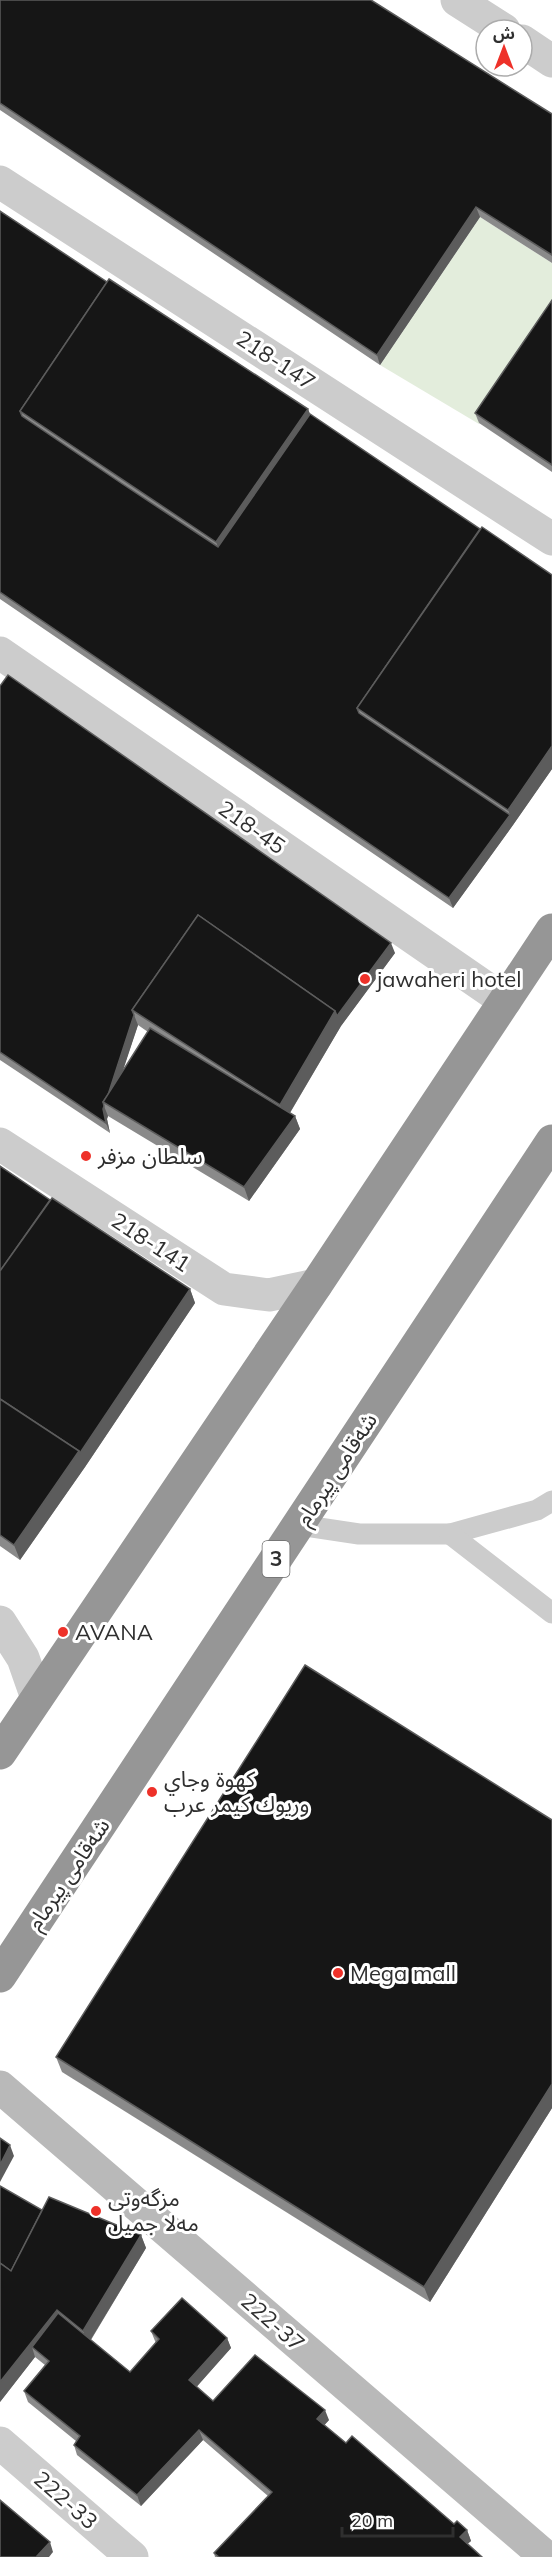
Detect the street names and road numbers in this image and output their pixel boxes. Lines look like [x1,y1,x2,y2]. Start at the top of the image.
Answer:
street label: 218-147 [231,324,321,396]
street label: 218-45 [213,794,291,860]
street label: 218-141 [106,1206,196,1278]
street label: شەقامی پیرمام [289,1407,385,1532]
road number: 3 [262,1541,290,1577]
street label: شەقامی پیرمام [20,1813,118,1937]
street label: 222-37 [235,2287,311,2357]
street label: 222-33 [28,2465,104,2535]

